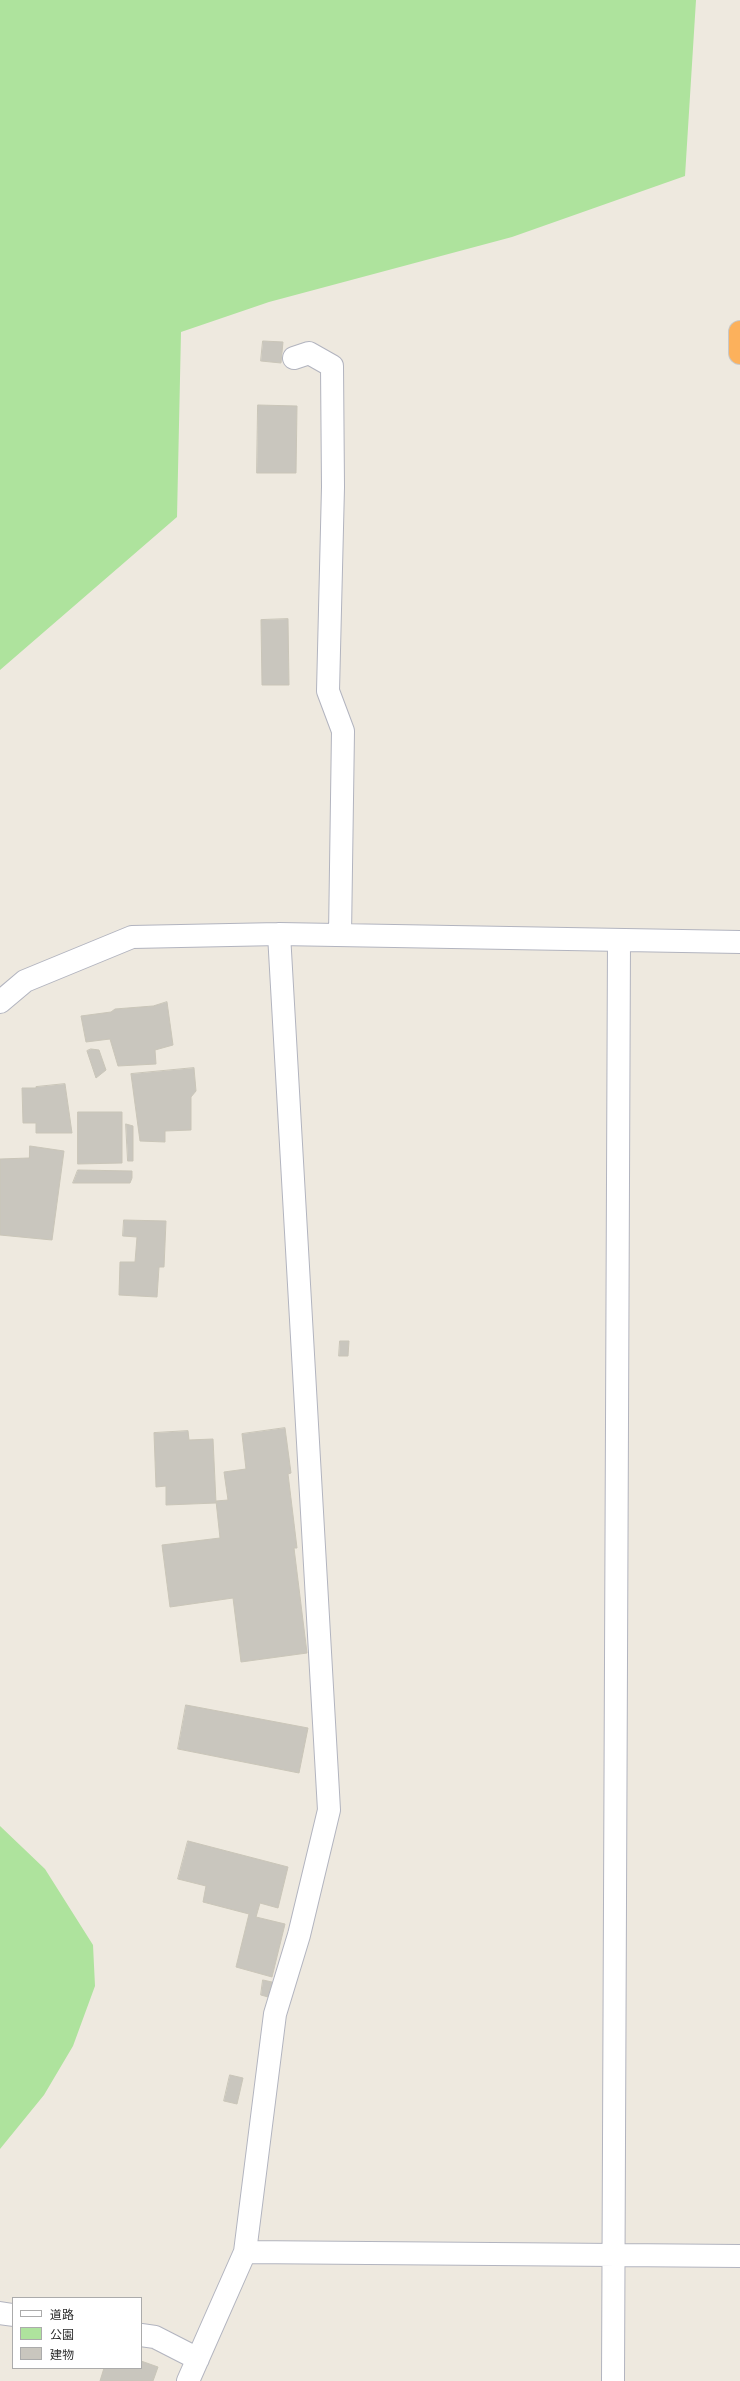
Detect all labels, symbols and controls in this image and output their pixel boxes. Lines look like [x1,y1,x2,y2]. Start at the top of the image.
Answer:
legend [12,2297,142,2369]
text: 道路 [50,2307,74,2322]
text: 公園 [50,2327,74,2342]
text: 建物 [50,2347,74,2362]

